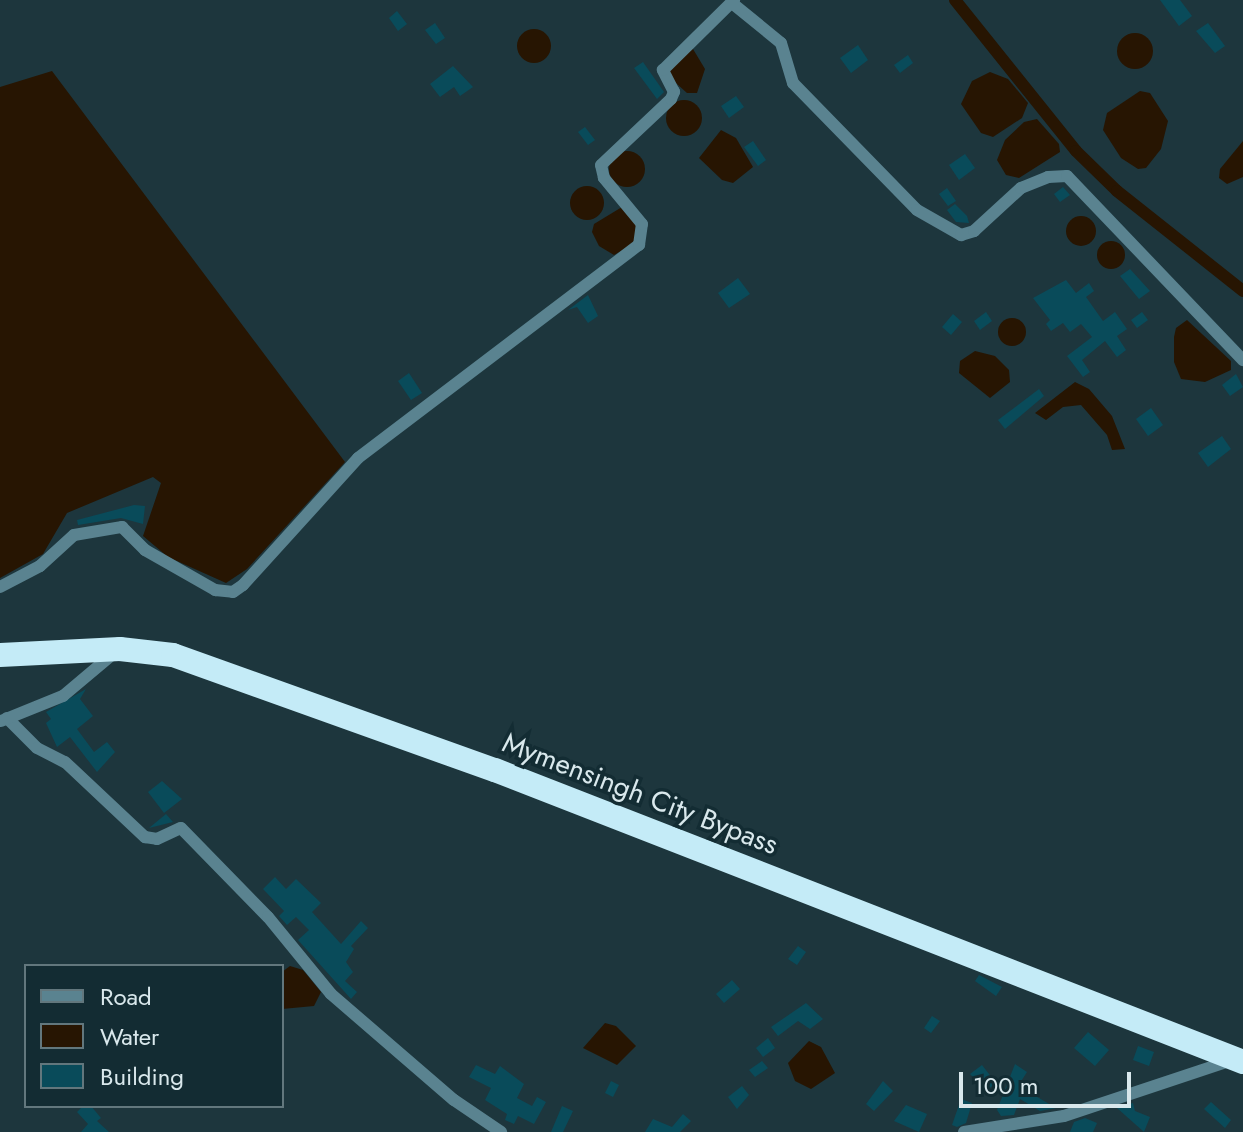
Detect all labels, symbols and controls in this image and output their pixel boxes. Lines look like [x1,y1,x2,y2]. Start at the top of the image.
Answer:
street label: Mymensingh City Bypass [498,726,782,862]
legend [24,964,284,1108]
text: Road [100,979,152,1014]
text: Water [100,1019,159,1054]
scale bar [963,1056,1135,1106]
text: Building [100,1059,184,1094]
text: 100 m [973,1068,1039,1103]

